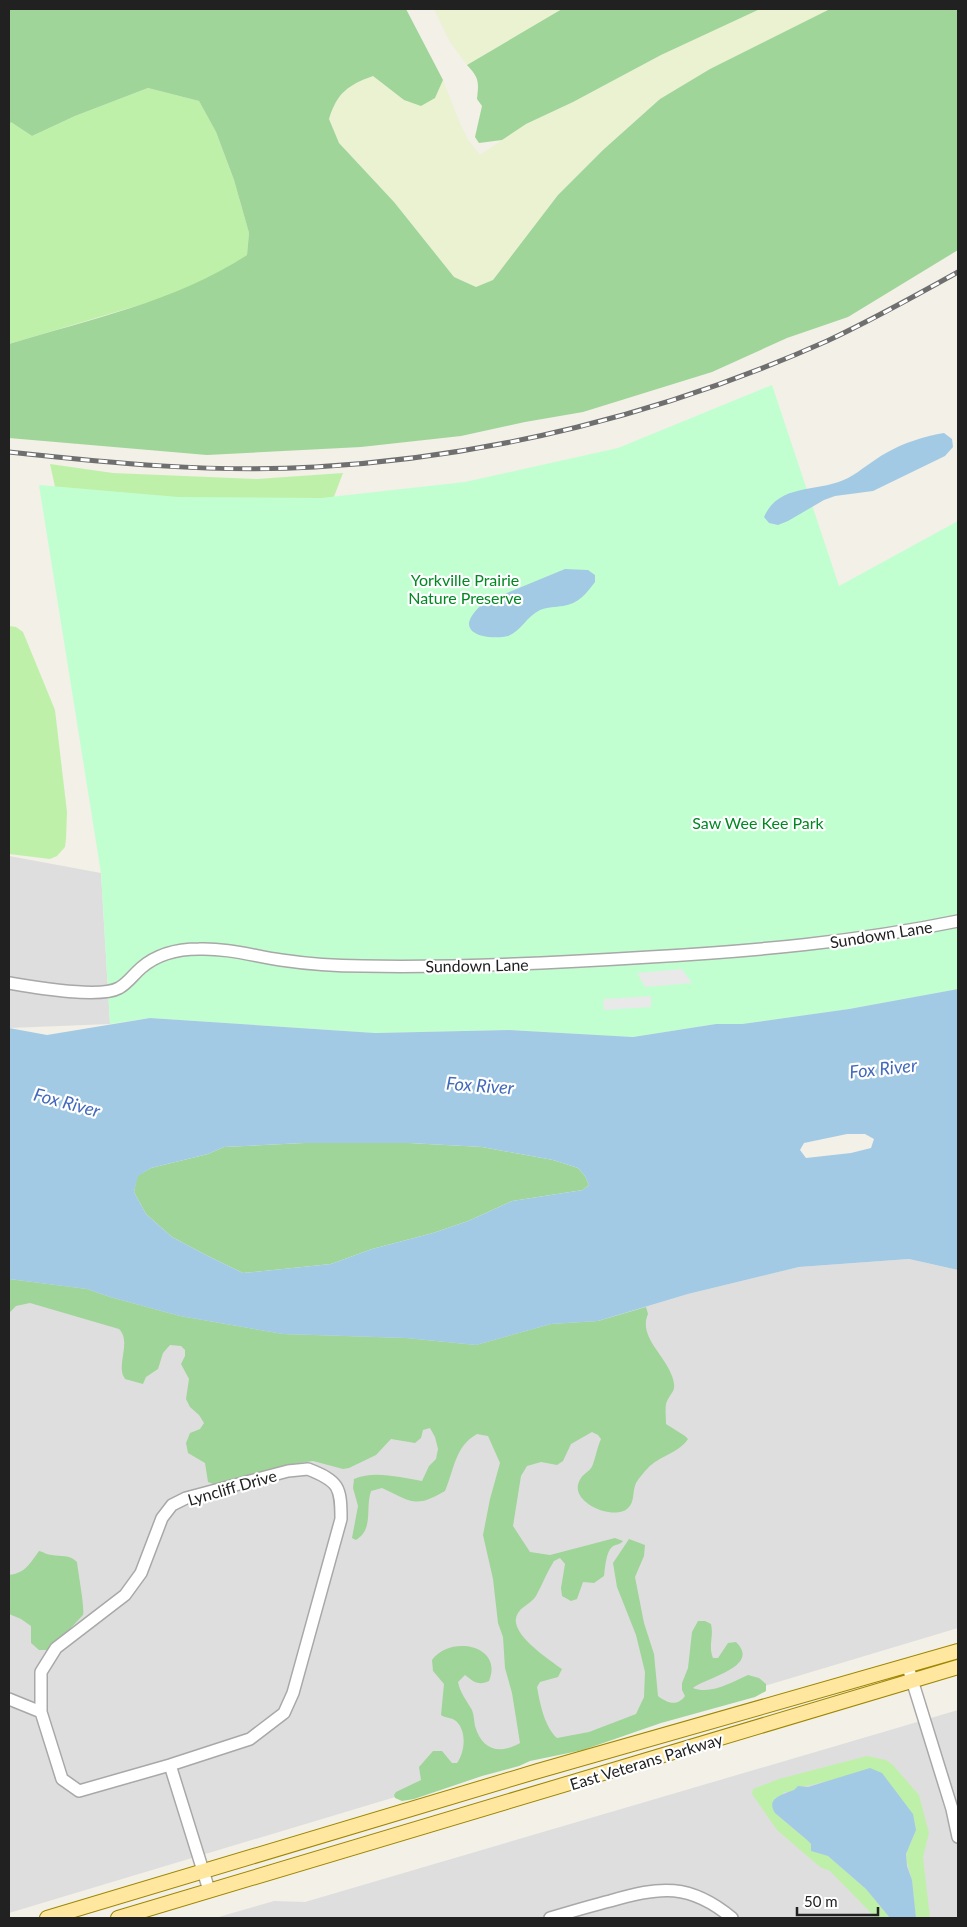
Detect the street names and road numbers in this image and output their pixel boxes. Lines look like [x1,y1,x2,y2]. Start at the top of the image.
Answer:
street label: Sundown Lane [828,917,934,951]
street label: Sundown Lane [425,955,529,975]
street label: Lyncliff Drive [185,1465,279,1509]
street label: East Veterans Parkway [567,1728,725,1793]

